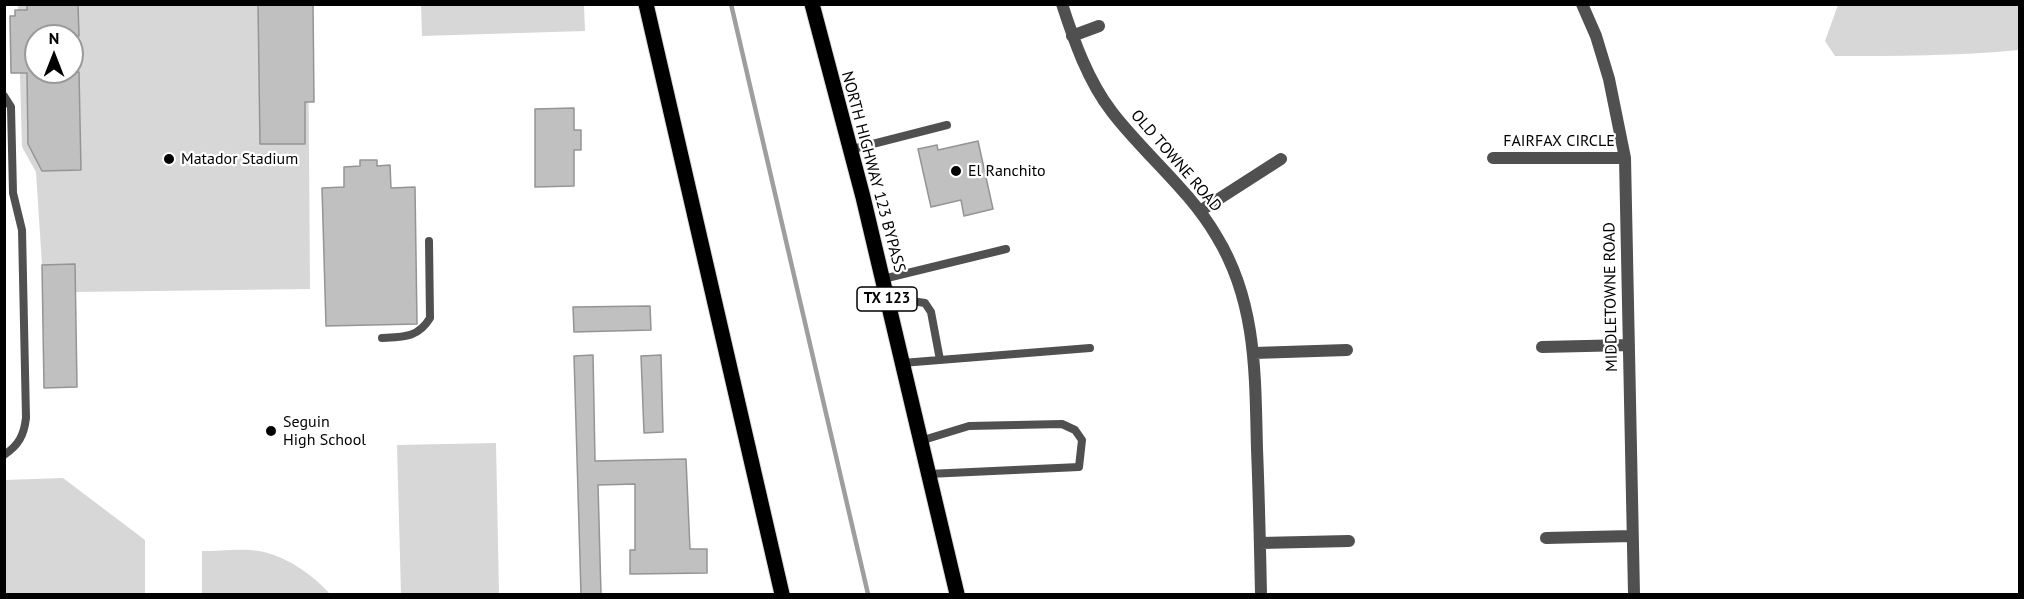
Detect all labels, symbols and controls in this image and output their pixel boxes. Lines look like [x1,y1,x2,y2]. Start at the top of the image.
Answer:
north arrow [24,24,84,84]
text: N [49,28,59,48]
street label: NORTH HIGHWAY 123 BYPASS [837,69,909,275]
street label: OLD TOWNE ROAD [1127,106,1225,216]
street label: FAIRFAX CIRCLE [1503,131,1615,151]
place label: Matador Stadium [181,149,298,169]
marker: Matador Stadium [162,152,176,166]
place label: El Ranchito [968,161,1046,181]
marker: El Ranchito [949,164,963,178]
street label: MIDDLETOWNE ROAD [1600,222,1622,372]
road number: TX 123 [857,287,917,311]
place label: Seguin High School [283,412,366,450]
marker: Seguin High School [264,424,278,438]

